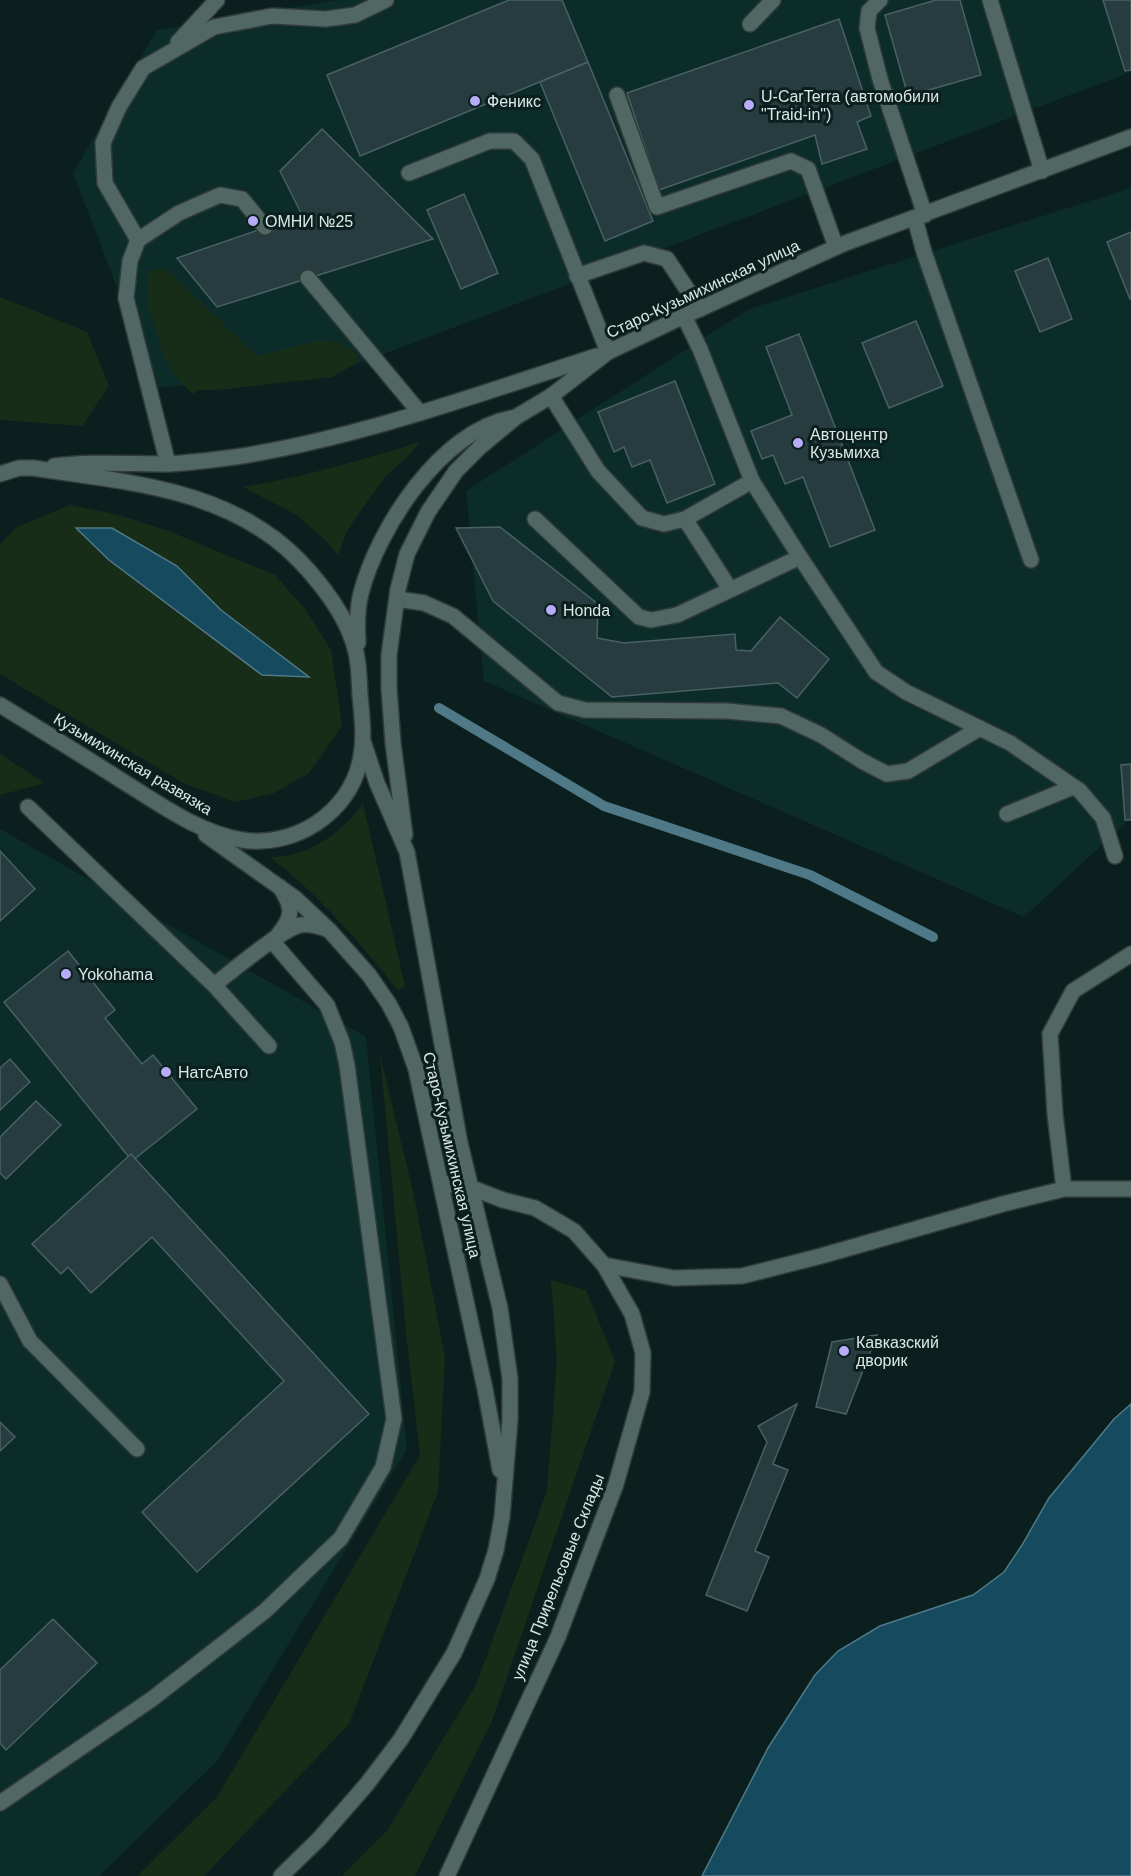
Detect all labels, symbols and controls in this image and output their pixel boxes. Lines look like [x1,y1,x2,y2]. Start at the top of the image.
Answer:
place label: U-CarTerra (автомобили "Traid-in") [761,88,939,123]
place label: Феникс [487,93,541,110]
marker: Феникс [468,94,482,108]
marker: U-CarTerra (автомобили "Traid-in") [742,98,756,112]
place label: ОМНИ №25 [265,213,353,230]
marker: ОМНИ №25 [246,214,260,228]
street label: Старо-Кузьмихинская улица [604,237,802,341]
place label: Автоцентр Кузьмиха [810,426,888,461]
marker: Автоцентр Кузьмиха [791,436,805,450]
place label: Honda [563,602,610,619]
marker: Honda [544,603,558,617]
street label: Кузьмихинская развязка [51,710,215,818]
place label: Yokohama [78,966,153,983]
marker: Yokohama [59,967,73,981]
street label: Старо-Кузьмихинская улица [420,1050,484,1260]
place label: НатсАвто [178,1064,248,1081]
marker: НатсАвто [159,1065,173,1079]
place label: Кавказский дворик [856,1334,939,1369]
marker: Кавказский дворик [837,1344,851,1358]
street label: улица Прирельсовые Склады [509,1471,607,1683]

